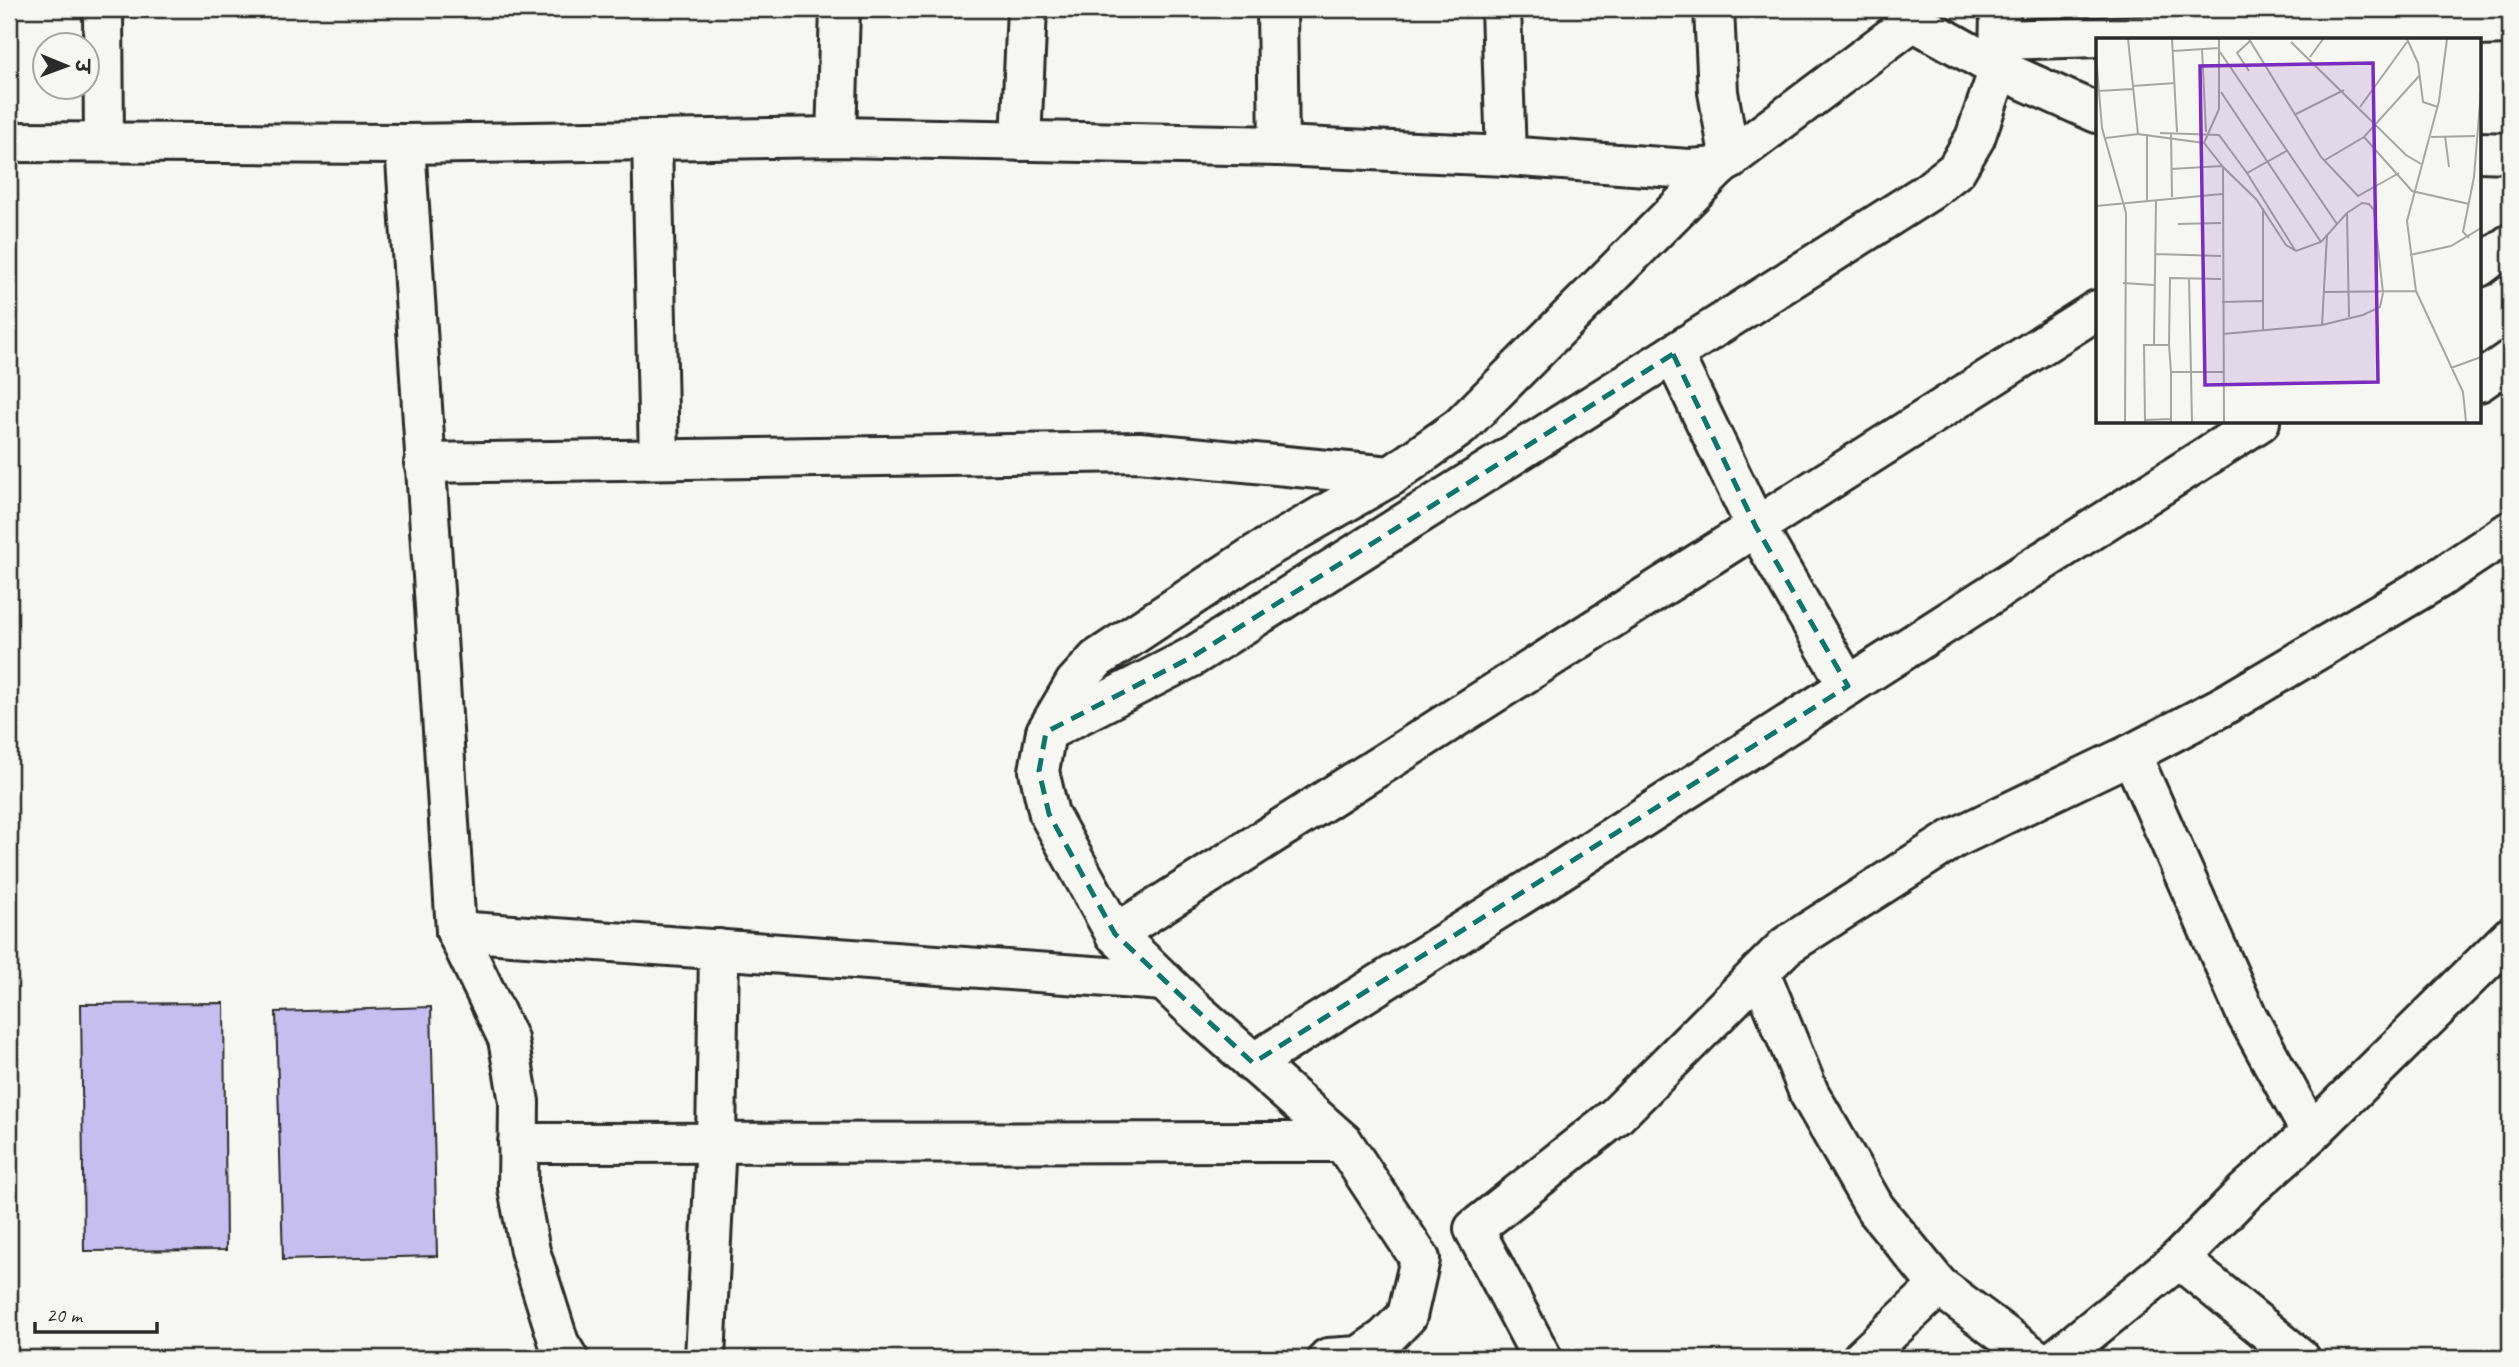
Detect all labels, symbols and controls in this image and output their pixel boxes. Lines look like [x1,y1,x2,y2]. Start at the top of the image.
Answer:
north arrow [32,32,102,102]
inset map [2096,38,2480,424]
text: उ [70,58,94,75]
scale bar [35,1290,158,1334]
text: 20 m [46,1302,84,1328]

